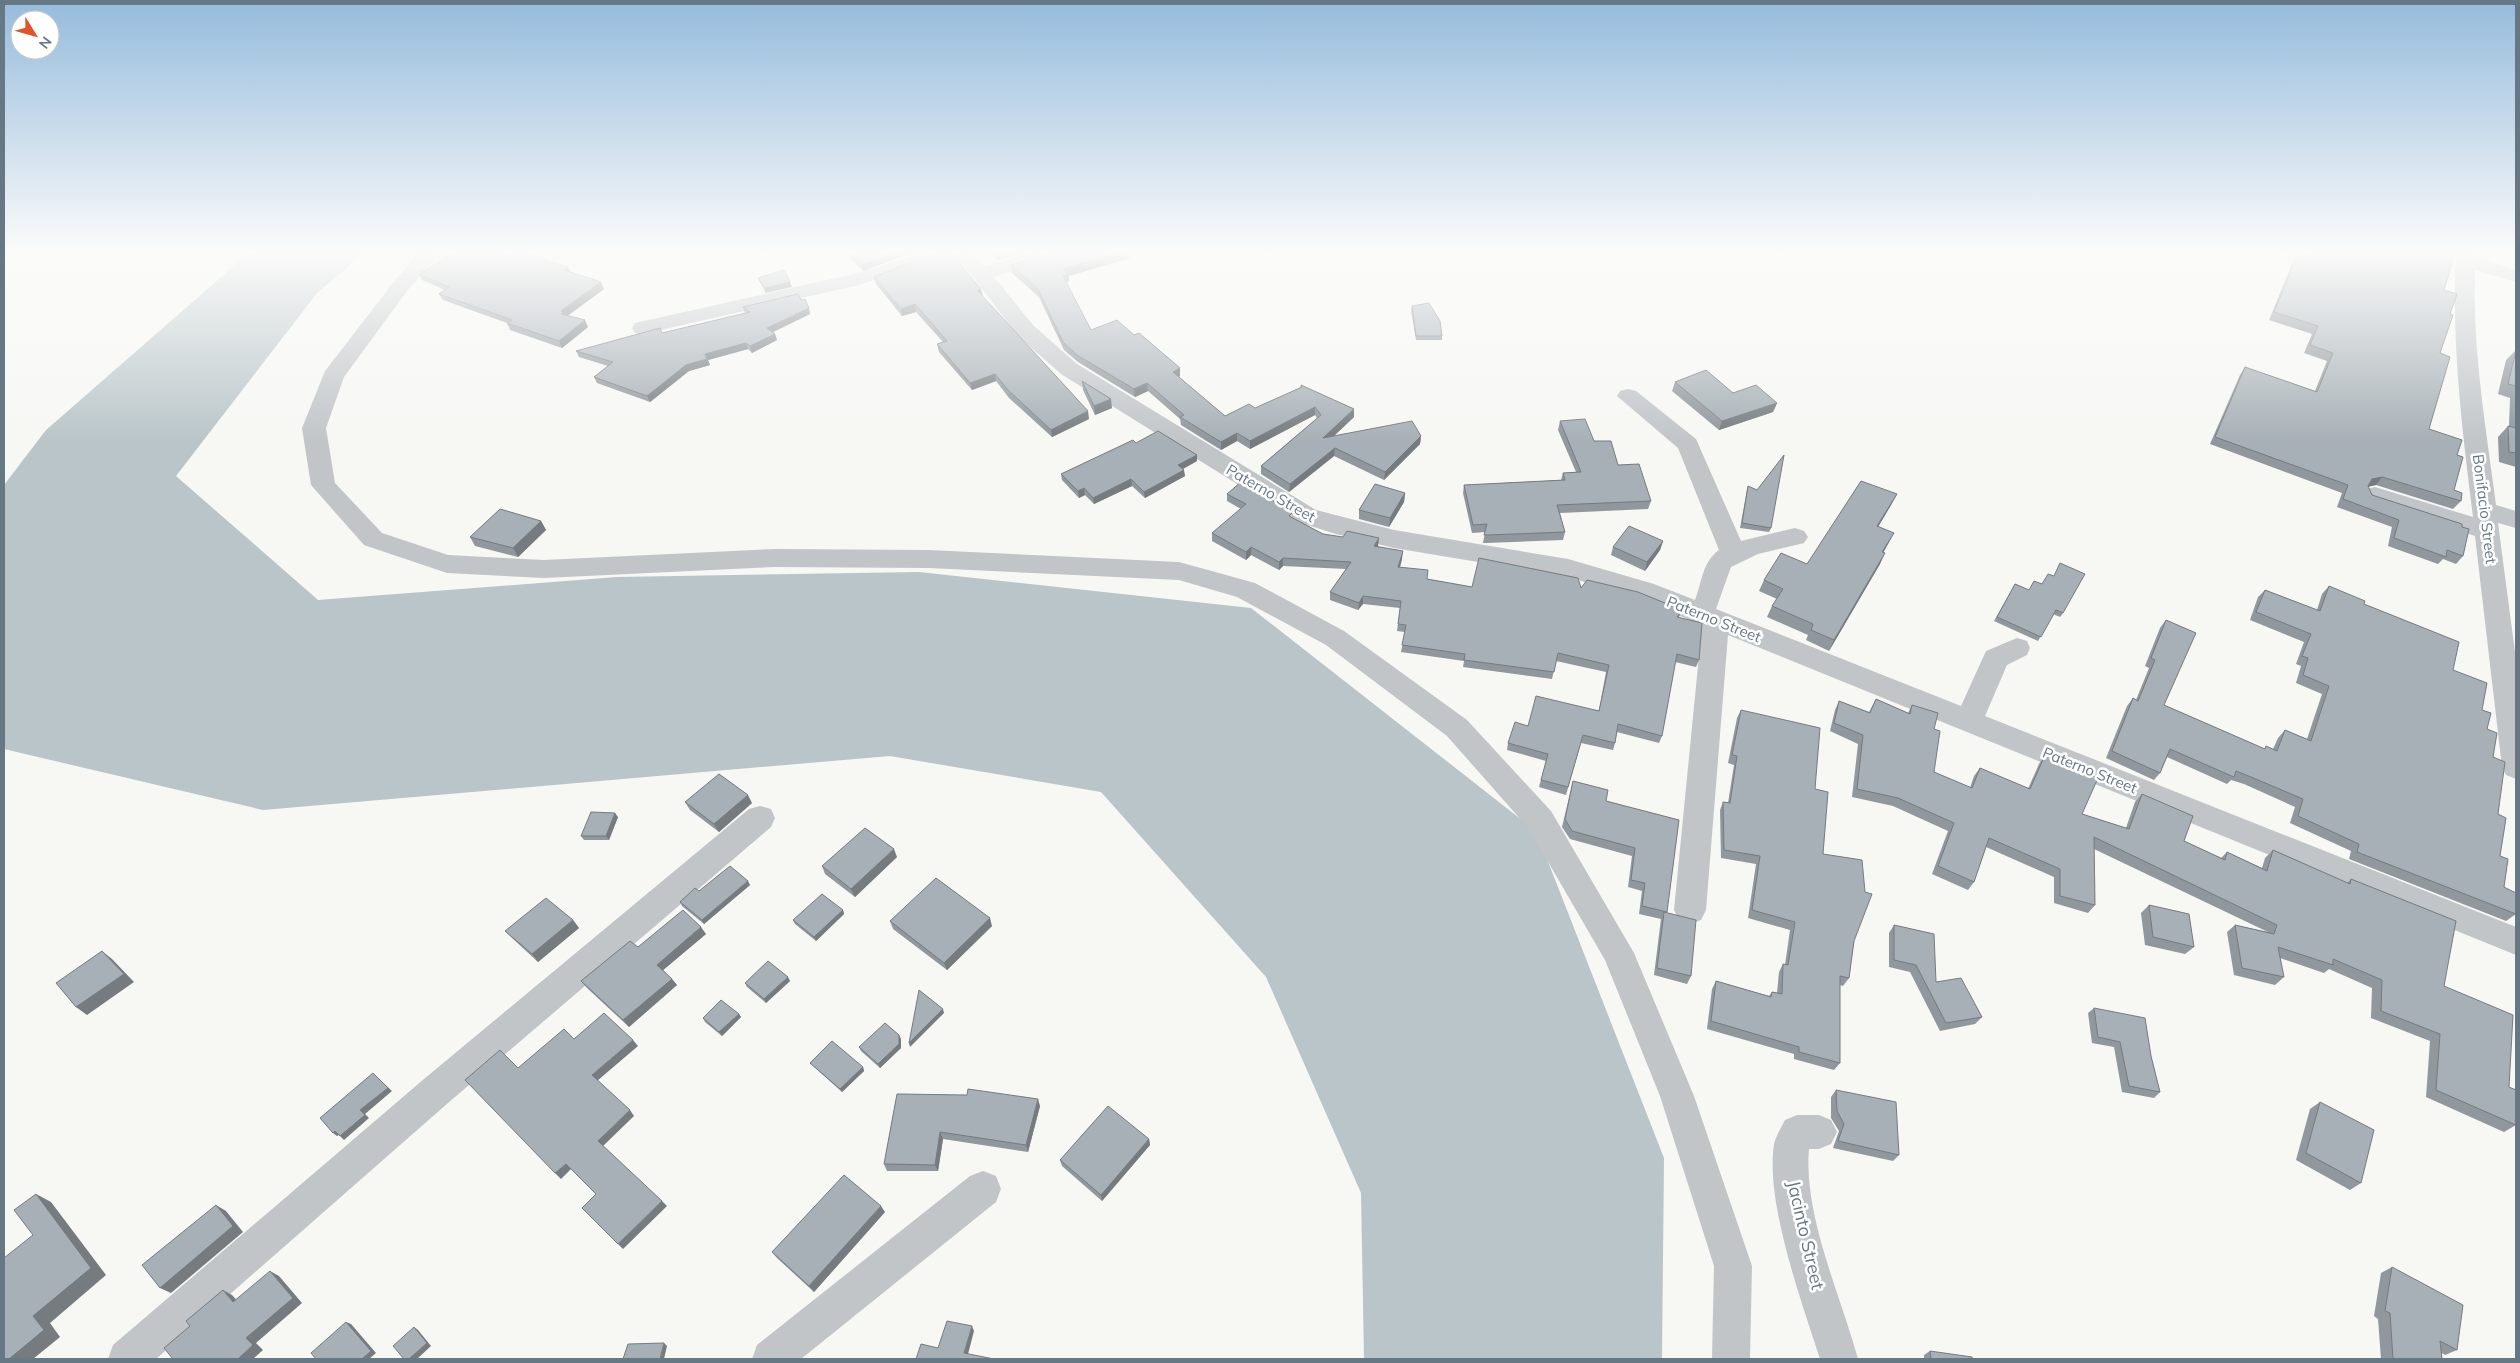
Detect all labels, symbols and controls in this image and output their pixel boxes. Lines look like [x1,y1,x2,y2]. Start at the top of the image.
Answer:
north arrow [10,10,60,60]
text: N [35,33,56,52]
street label: Bonifacio Street [2469,453,2501,565]
street label: Paterno Street [1223,460,1319,526]
street label: Paterno Street [1664,591,1764,647]
street label: Paterno Street [2040,742,2140,798]
street label: Jacinto Street [1782,1178,1830,1292]

